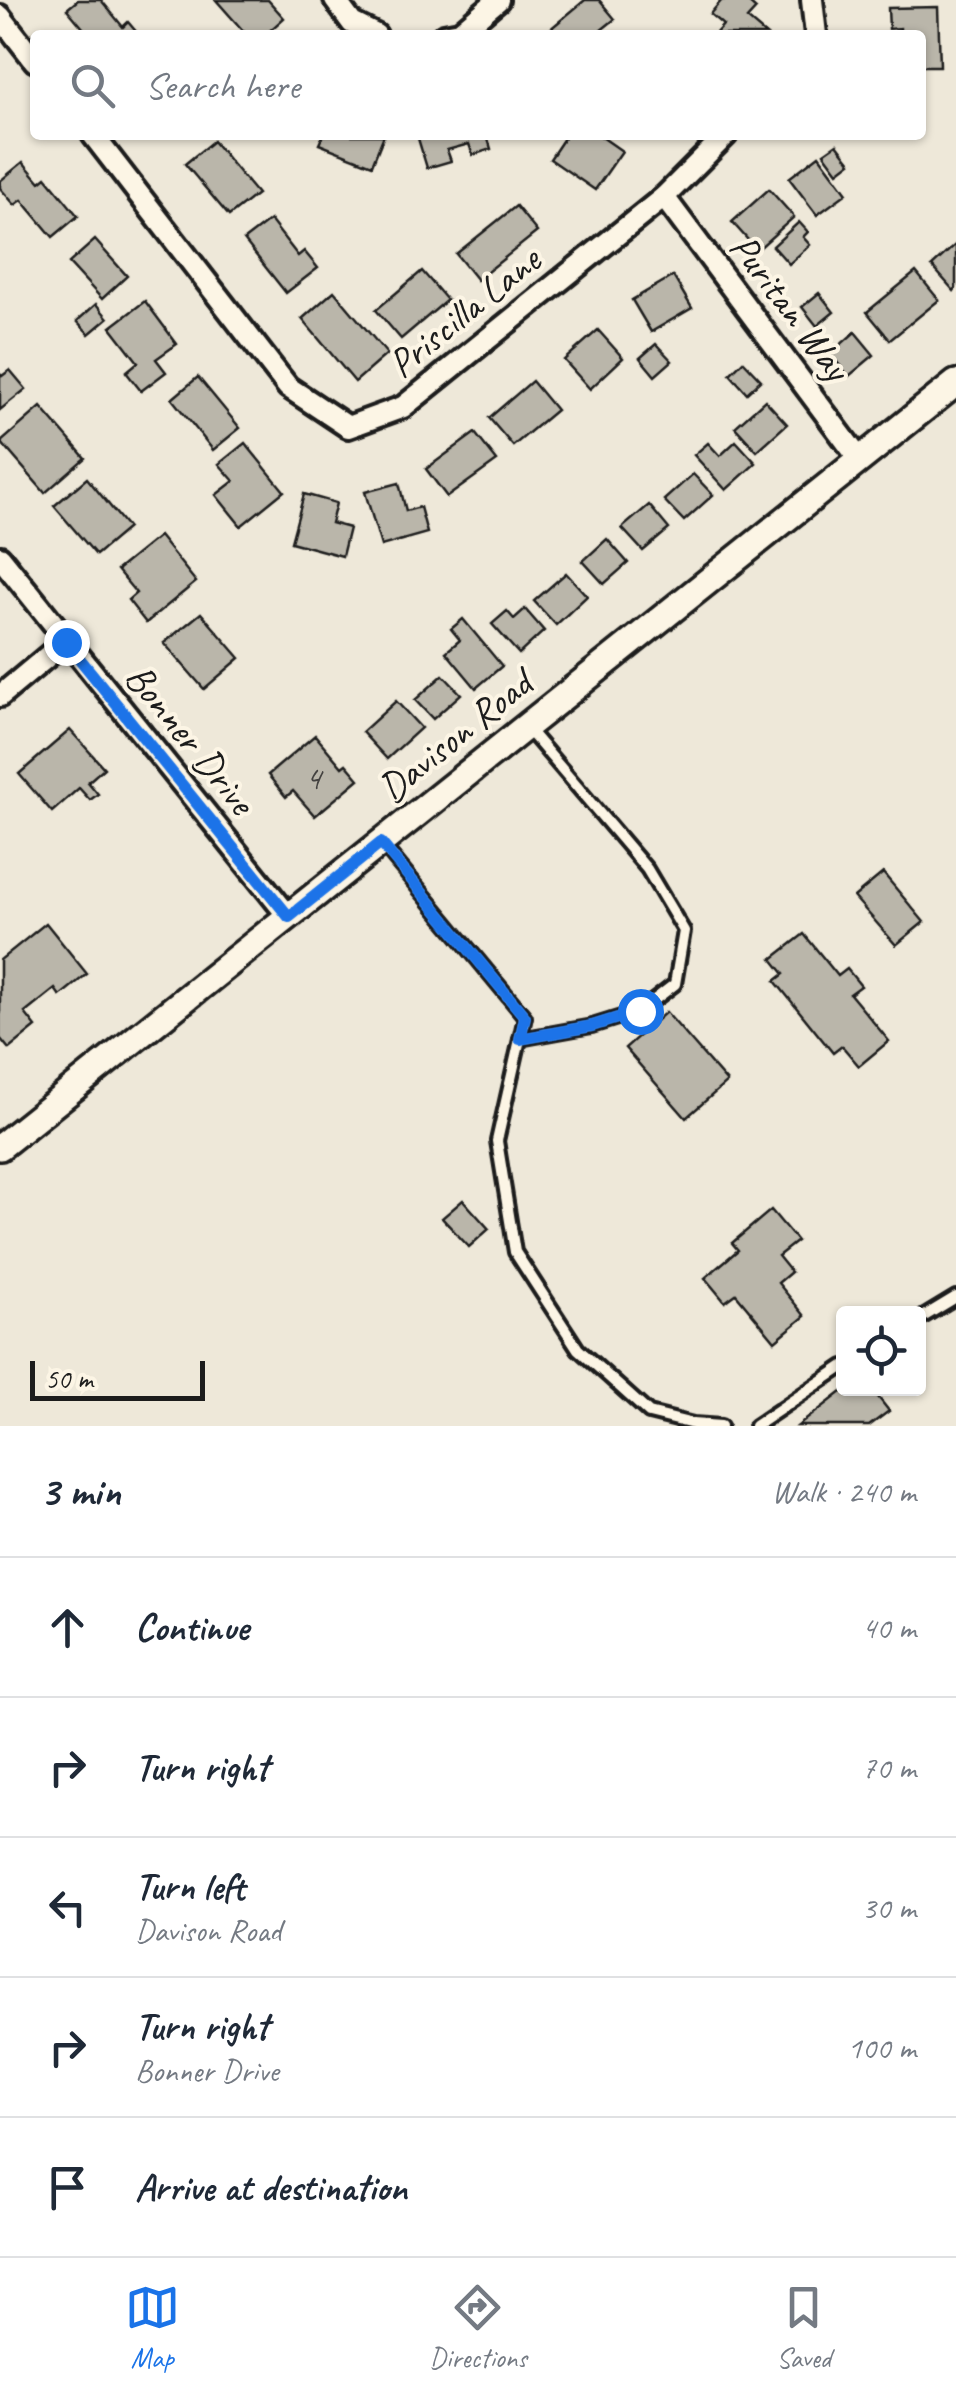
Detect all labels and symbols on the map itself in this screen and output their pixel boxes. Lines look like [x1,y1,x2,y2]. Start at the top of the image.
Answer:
street label: Puritan Way [719,224,863,393]
street label: Priscilla Lane [378,233,553,389]
route end [44,620,90,666]
street label: Bonner Drive [114,653,268,827]
street label: Davison Road [368,655,547,813]
house number: 4 [305,755,324,800]
route start [618,989,664,1035]
scale bar [30,1356,205,1400]

